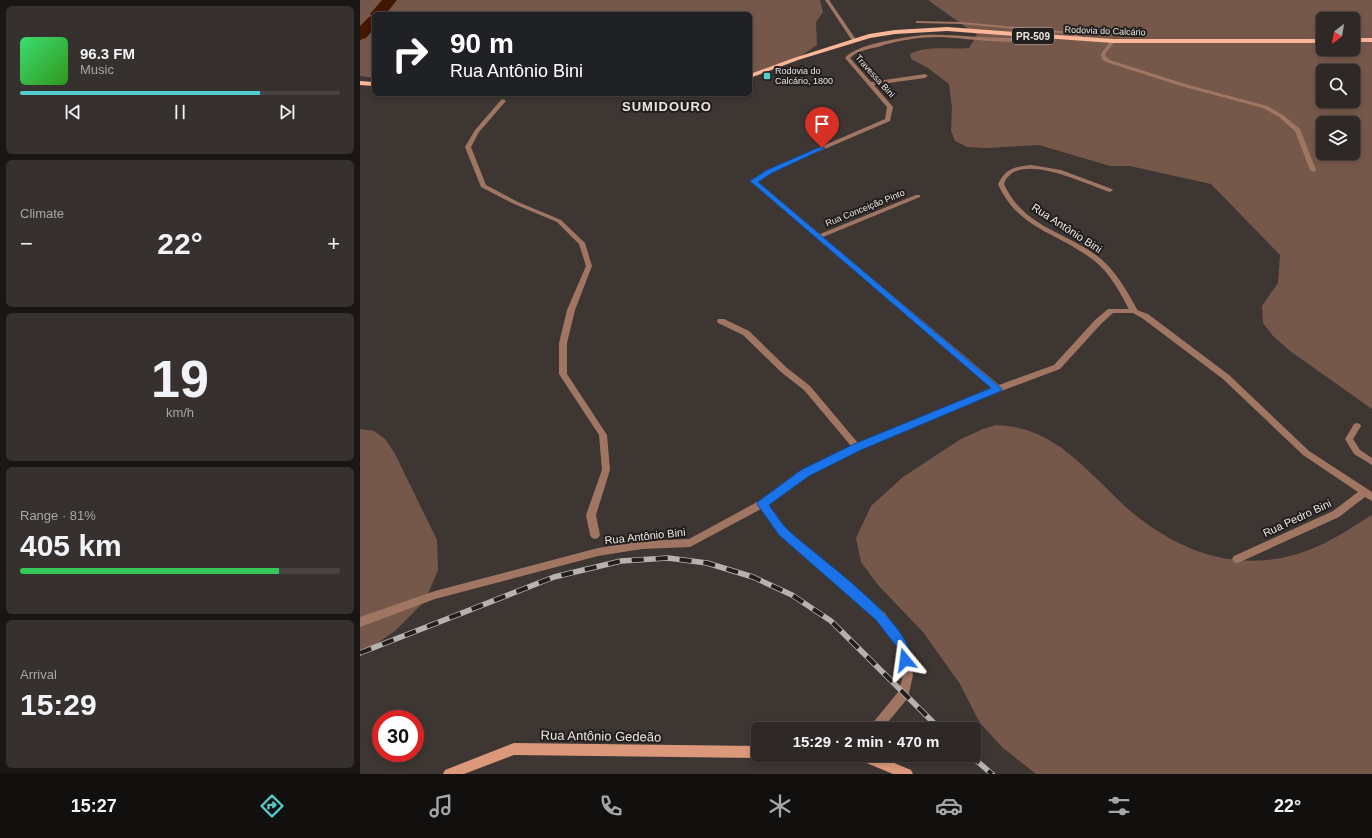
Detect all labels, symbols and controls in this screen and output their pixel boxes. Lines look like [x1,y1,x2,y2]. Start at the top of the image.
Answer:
north arrow [1316,12,1360,56]
map controls [1316,12,1360,160]
street label: Rodovia do Calcário [1064,25,1146,37]
icon: right [384,28,436,80]
text: 90 m [450,28,514,59]
road number: PR-509 [1012,28,1054,44]
text: 96.3 FM [80,45,135,62]
street label: Travessa Bini [853,53,897,99]
text: Rua Antônio Bini [450,61,583,81]
text: Music [80,62,114,77]
button: search [1316,64,1360,108]
place label: Rodovia do Calcário, 1800 [775,66,833,86]
marker: Rodovia do Calcário, 1800 [762,71,772,81]
district label: SUMIDOURO [622,99,712,114]
icon: previous [62,101,84,123]
icon: pause [169,101,191,123]
icon: next [276,101,298,123]
pin [805,107,839,148]
icon: arrive [811,113,833,135]
button: layers [1316,116,1360,160]
street label: Rua Conceição Pinto [824,188,906,228]
street label: Rua Antônio Bini [1030,201,1104,255]
text: Climate [20,206,64,221]
text: 22° [157,227,203,260]
text: − [20,231,33,256]
text: + [327,231,340,256]
text: 19 [151,350,209,408]
text: km/h [166,405,194,420]
street label: Rua Pedro Bini [1261,497,1333,539]
text: Range · 81% [20,508,96,523]
street label: Rua Antônio Bini [604,526,686,546]
text: 405 km [20,529,122,562]
position arrow [884,639,926,681]
text: Arrival [20,667,57,682]
text: 15:29 [20,688,97,721]
speed limit sign: 30 [372,710,424,762]
street label: Rua Antônio Gedeão [541,727,661,745]
text: 15:29 · 2 min · 470 m [793,733,939,750]
icon: directions [258,792,286,820]
icon: music [427,792,455,820]
icon: phone [597,792,625,820]
icon: climate [766,792,794,820]
icon: car [935,792,963,820]
icon: filters [1105,792,1133,820]
text: 15:27 [71,796,117,816]
text: 22° [1274,796,1301,816]

